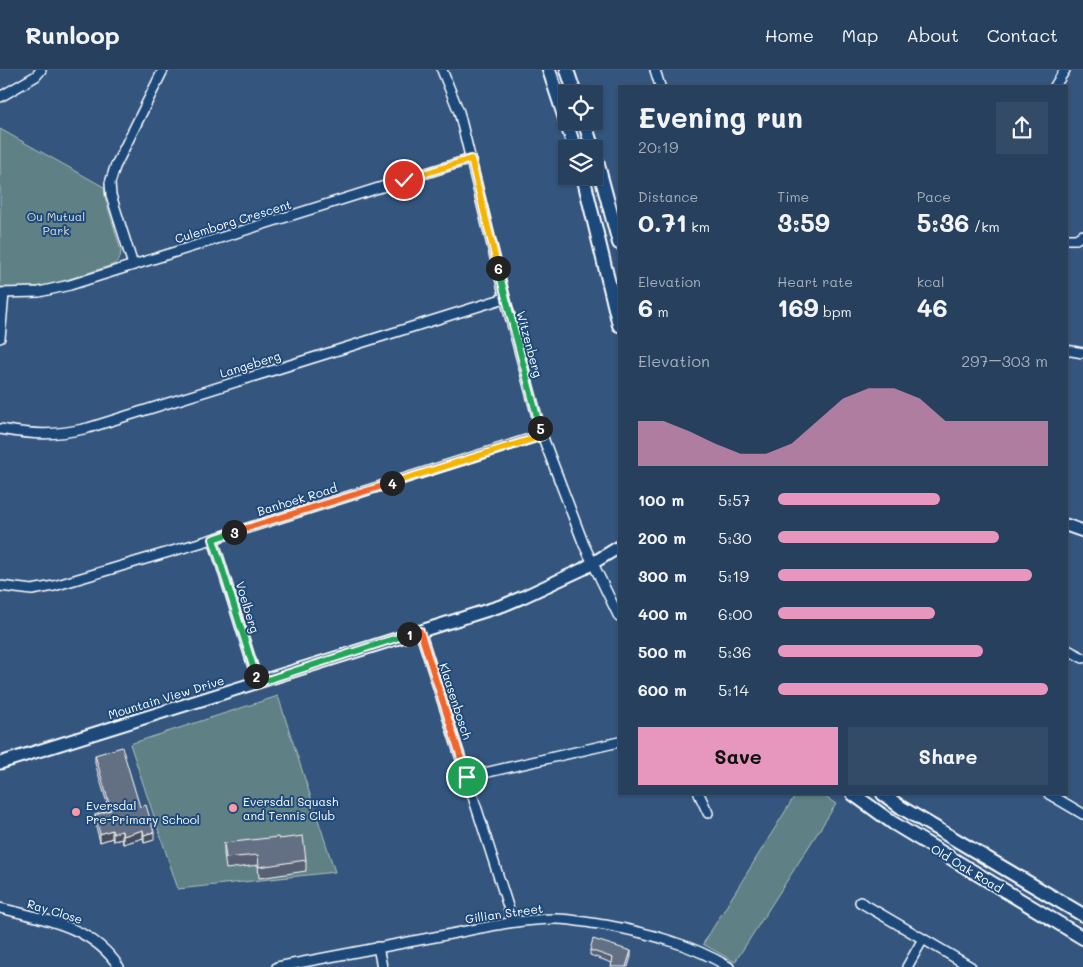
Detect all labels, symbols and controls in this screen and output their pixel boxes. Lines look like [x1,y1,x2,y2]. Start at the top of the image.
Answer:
text: Runloop [25,19,120,50]
text: Home [765,23,814,47]
text: Map [842,23,878,47]
text: About [906,23,959,47]
text: Contact [987,23,1058,47]
map controls [558,85,603,185]
button: locate [558,85,603,130]
text: Evening run [638,99,803,135]
button: share [996,102,1048,154]
text: 20:19 [638,136,678,157]
button: layers [558,140,603,185]
pin [383,159,425,201]
icon: check [390,166,418,194]
text: Distance [638,187,698,206]
text: Time [777,187,809,206]
text: Pace [917,187,951,206]
street label: Culemborg Crescent [173,196,293,246]
text: 0.71 [638,206,687,238]
text: 3:59 [777,206,830,238]
text: 5:36 [917,206,969,238]
park label: Ou Mutual Park [27,208,85,238]
text: km [687,217,710,236]
text: /km [969,217,1000,236]
pin: 6 [486,256,510,280]
text: 6 [494,259,503,278]
text: Elevation [638,272,701,291]
text: Heart rate [777,272,853,291]
text: kcal [917,272,945,291]
text: 6 [638,291,653,323]
text: 169 [777,291,819,323]
text: 46 [917,291,948,323]
text: m [653,302,669,321]
text: bpm [819,302,852,321]
street label: Witzenberg [513,309,547,379]
street label: Langeberg [218,347,282,381]
text: Elevation [638,350,710,371]
text: 297–303 m [961,350,1048,371]
pin: 5 [528,416,552,440]
text: 5 [536,419,545,438]
pin: 4 [380,470,404,496]
text: 4 [388,474,397,493]
street label: Banhoek Road [255,479,339,519]
text: 100 m [638,489,684,510]
text: 5:57 [718,489,751,510]
pin: 3 [222,520,246,544]
text: 3 [230,523,239,542]
text: 200 m [638,527,686,548]
text: 5:30 [718,527,752,548]
text: 300 m [638,565,687,586]
text: 5:19 [718,565,749,586]
street label: Voelberg [233,579,263,635]
text: 400 m [638,603,687,624]
text: 6:00 [718,603,752,624]
pin: 1 [396,622,422,646]
text: 1 [406,625,413,644]
text: 500 m [638,641,686,662]
text: 5:36 [718,641,751,662]
street label: Klaasenbosch [436,661,476,742]
pin: 2 [244,664,268,688]
text: 2 [253,667,260,686]
street label: Mountain View Drive [106,672,226,722]
text: 600 m [638,679,687,700]
text: 5:14 [718,679,749,700]
button: Save [638,727,838,785]
button: Share [848,727,1048,785]
pin [446,756,488,798]
icon: arrive [453,763,481,791]
place label: Eversdal Squash and Tennis Club [243,793,339,823]
place label: Eversdal Pre-Primary School [86,797,200,827]
marker: Eversdal Squash and Tennis Club [227,802,239,814]
marker: Eversdal Pre-Primary School [70,806,82,818]
street label: Old Oak Road [928,840,1006,896]
street label: Ray Close [25,895,85,927]
street label: Gillian Street [464,900,544,926]

